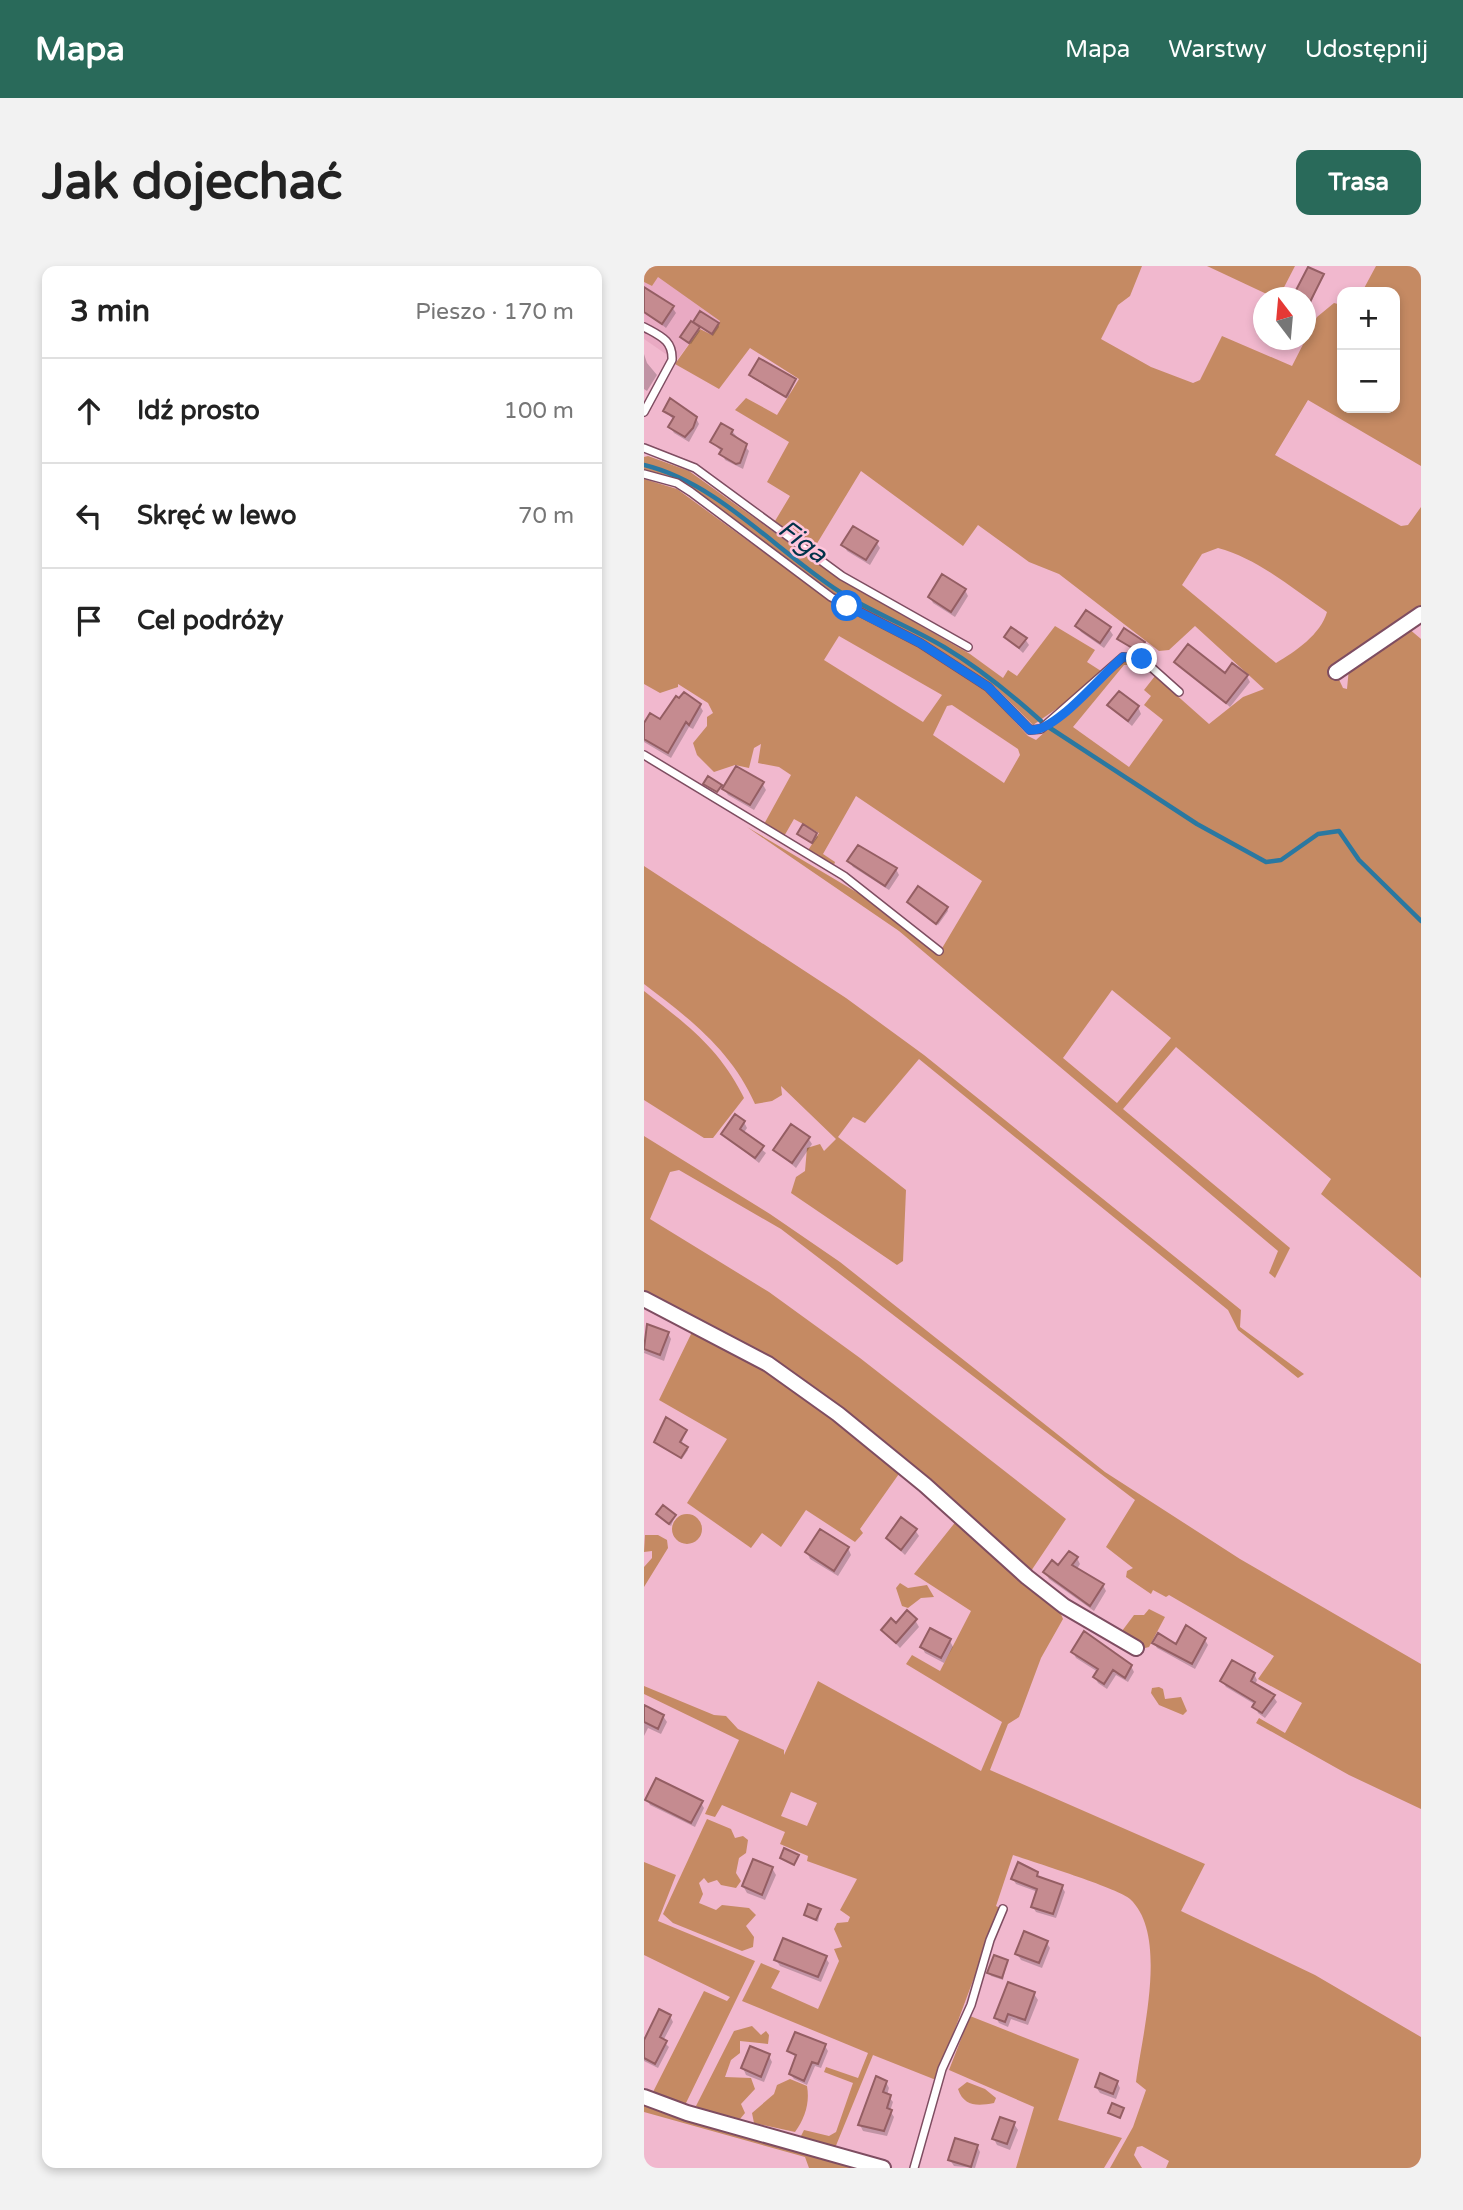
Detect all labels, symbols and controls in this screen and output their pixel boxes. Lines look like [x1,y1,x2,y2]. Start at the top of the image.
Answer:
text: Mapa [35,30,125,69]
text: Mapa [1065,35,1130,64]
text: Warstwy [1168,35,1267,64]
text: Udostępnij [1305,35,1428,64]
button: Trasa [1296,150,1421,215]
text: Jak dojechać [42,153,342,212]
north arrow [1253,287,1316,350]
map controls [1337,287,1400,413]
button: + [1337,287,1400,350]
text: 3 min [70,293,150,330]
text: Pieszo · 170 m [415,298,574,326]
button: − [1337,350,1400,413]
icon: ahead [70,392,108,430]
text: Idź prosto [137,395,260,426]
text: 100 m [504,397,574,425]
icon: left [70,497,108,535]
text: Skręć w lewo [137,500,297,531]
text: 70 m [518,502,574,530]
water label: Figa [772,513,834,571]
route start [831,590,862,621]
icon: arrive [70,602,108,640]
text: Cel podróży [137,605,284,636]
route end [1126,643,1157,674]

